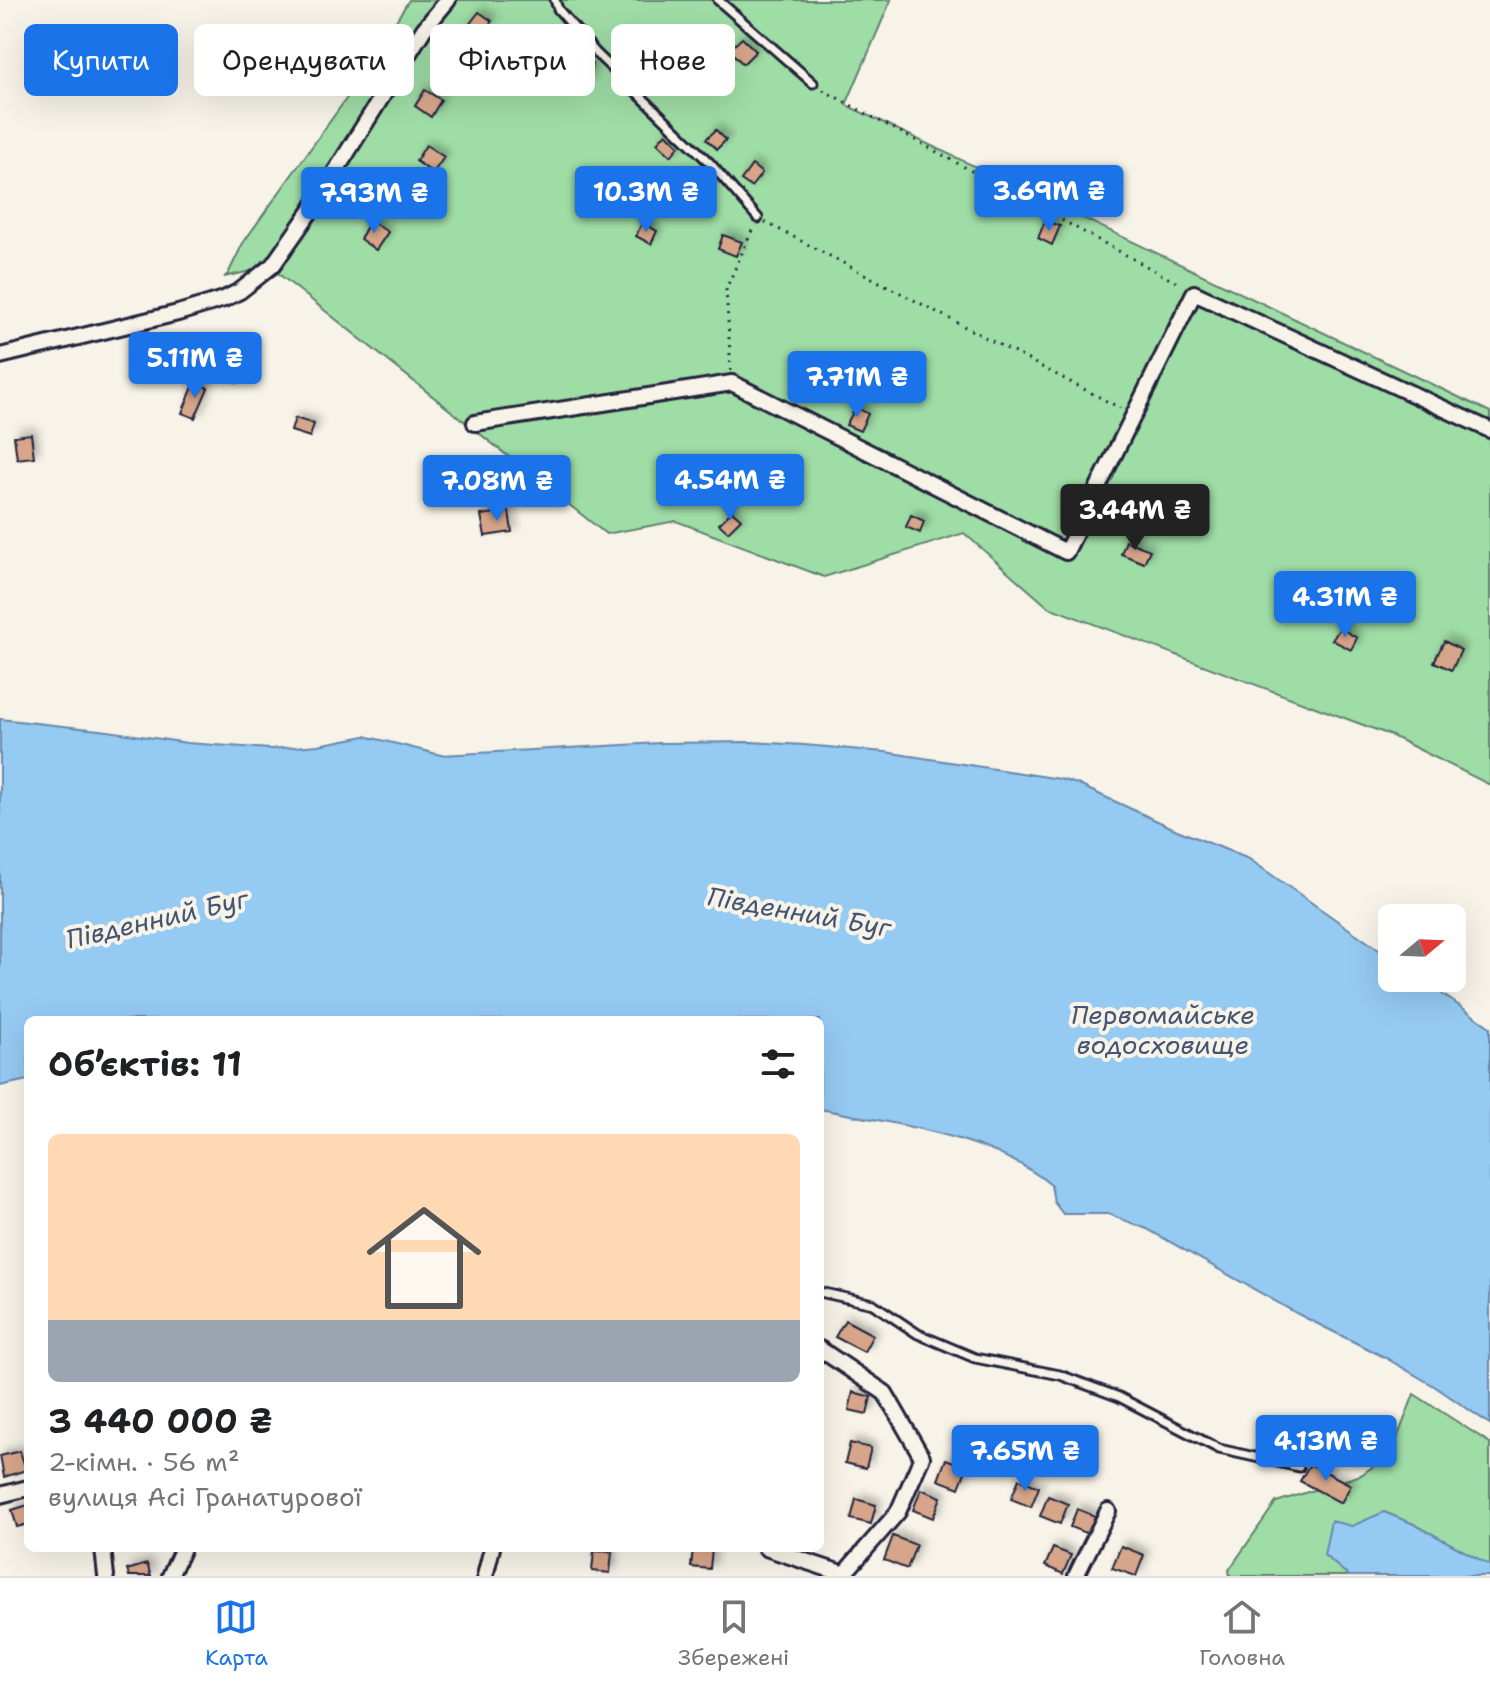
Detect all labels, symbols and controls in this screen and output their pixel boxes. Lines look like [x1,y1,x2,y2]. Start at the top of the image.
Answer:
chip: Купити [24,24,178,96]
chip: Орендувати [194,24,414,96]
chip: Фільтри [430,24,595,96]
chip: Нове [611,24,735,96]
pin: 3.69M ₴ [975,165,1123,233]
pin: 10.3M ₴ [572,166,720,234]
pin: 7.93M ₴ [300,167,448,235]
text: 3.69M ₴ [992,173,1106,208]
text: 10.3M ₴ [593,174,699,209]
text: 7.93M ₴ [319,175,429,210]
pin: 5.11M ₴ [121,332,269,400]
text: 5.11M ₴ [147,340,243,375]
pin: 7.71M ₴ [783,351,931,419]
text: 7.71M ₴ [806,359,908,394]
pin: 4.54M ₴ [656,454,804,522]
pin: 7.08M ₴ [423,455,571,523]
text: 4.54M ₴ [674,462,786,497]
text: 7.08M ₴ [441,463,553,498]
pin: 3.44M ₴ [1061,484,1209,552]
text: 3.44M ₴ [1078,492,1192,527]
pin: 4.31M ₴ [1271,571,1419,639]
text: 4.31M ₴ [1292,579,1398,614]
water label: Південний Буг [705,878,895,945]
water label: Південний Буг [62,880,253,956]
north arrow [1378,904,1466,992]
map controls [1378,904,1466,992]
water label: Первомайське водосховище [1071,997,1255,1062]
text: Об’єктів: 11 [48,1041,242,1087]
icon: filters [756,1042,800,1086]
icon: home [352,1186,496,1330]
text: 3 440 000 ₴ [48,1398,273,1444]
pin: 4.13M ₴ [1252,1415,1400,1483]
text: 4.13M ₴ [1274,1423,1378,1458]
pin: 7.65M ₴ [951,1425,1099,1493]
text: 7.65M ₴ [970,1433,1080,1468]
text: 2-кімн. · 56 m² [48,1444,240,1479]
text: вулиця Асі Гранатурової [48,1479,362,1514]
tab: Карта [205,1595,268,1672]
tab: Збережені [678,1595,789,1672]
tab: Головна [1199,1595,1285,1672]

